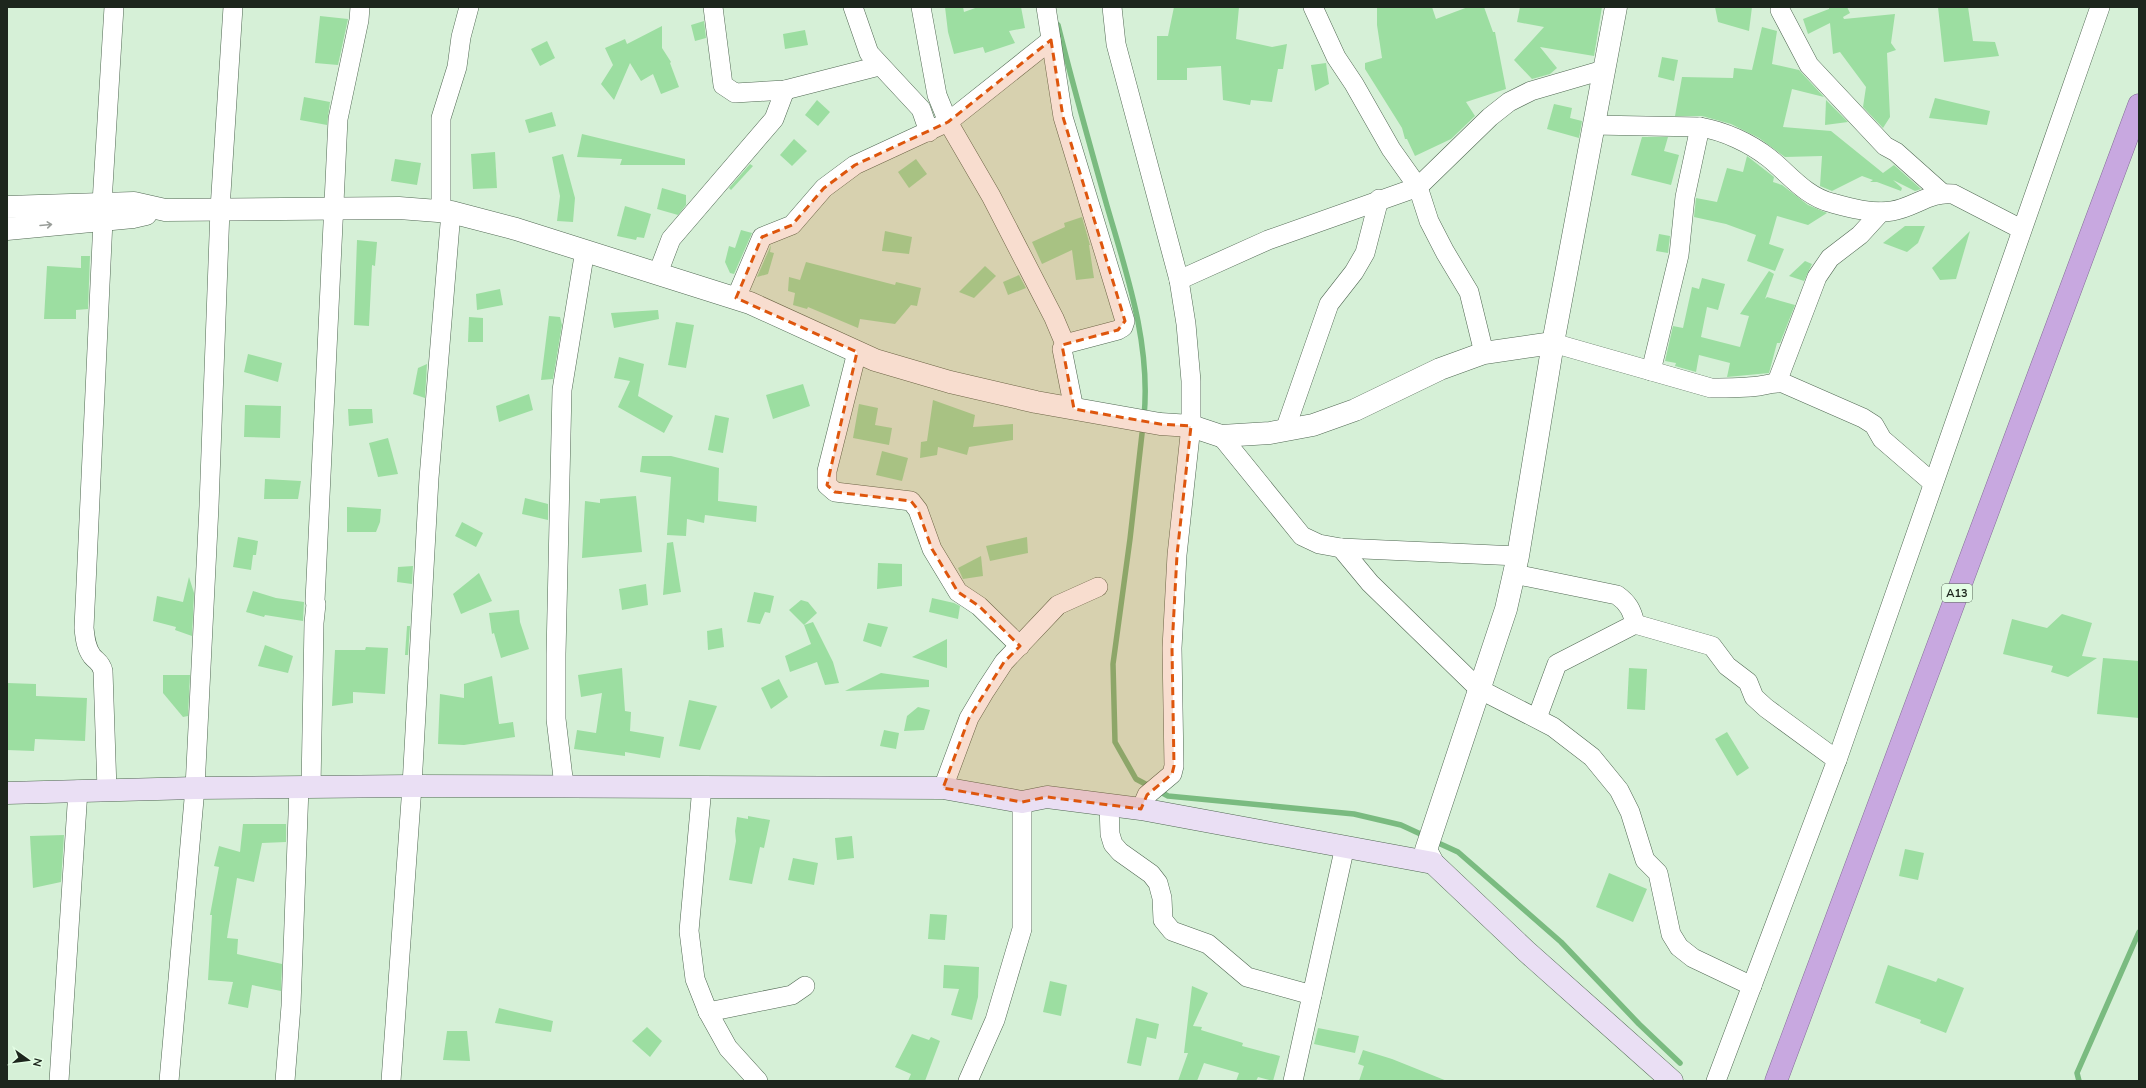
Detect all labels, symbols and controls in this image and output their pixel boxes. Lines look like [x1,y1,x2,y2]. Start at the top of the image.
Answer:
one-way arrow [39,221,52,229]
road number: A13 [1942,584,1972,602]
north arrow [8,1040,48,1080]
text: N [29,1056,45,1068]

